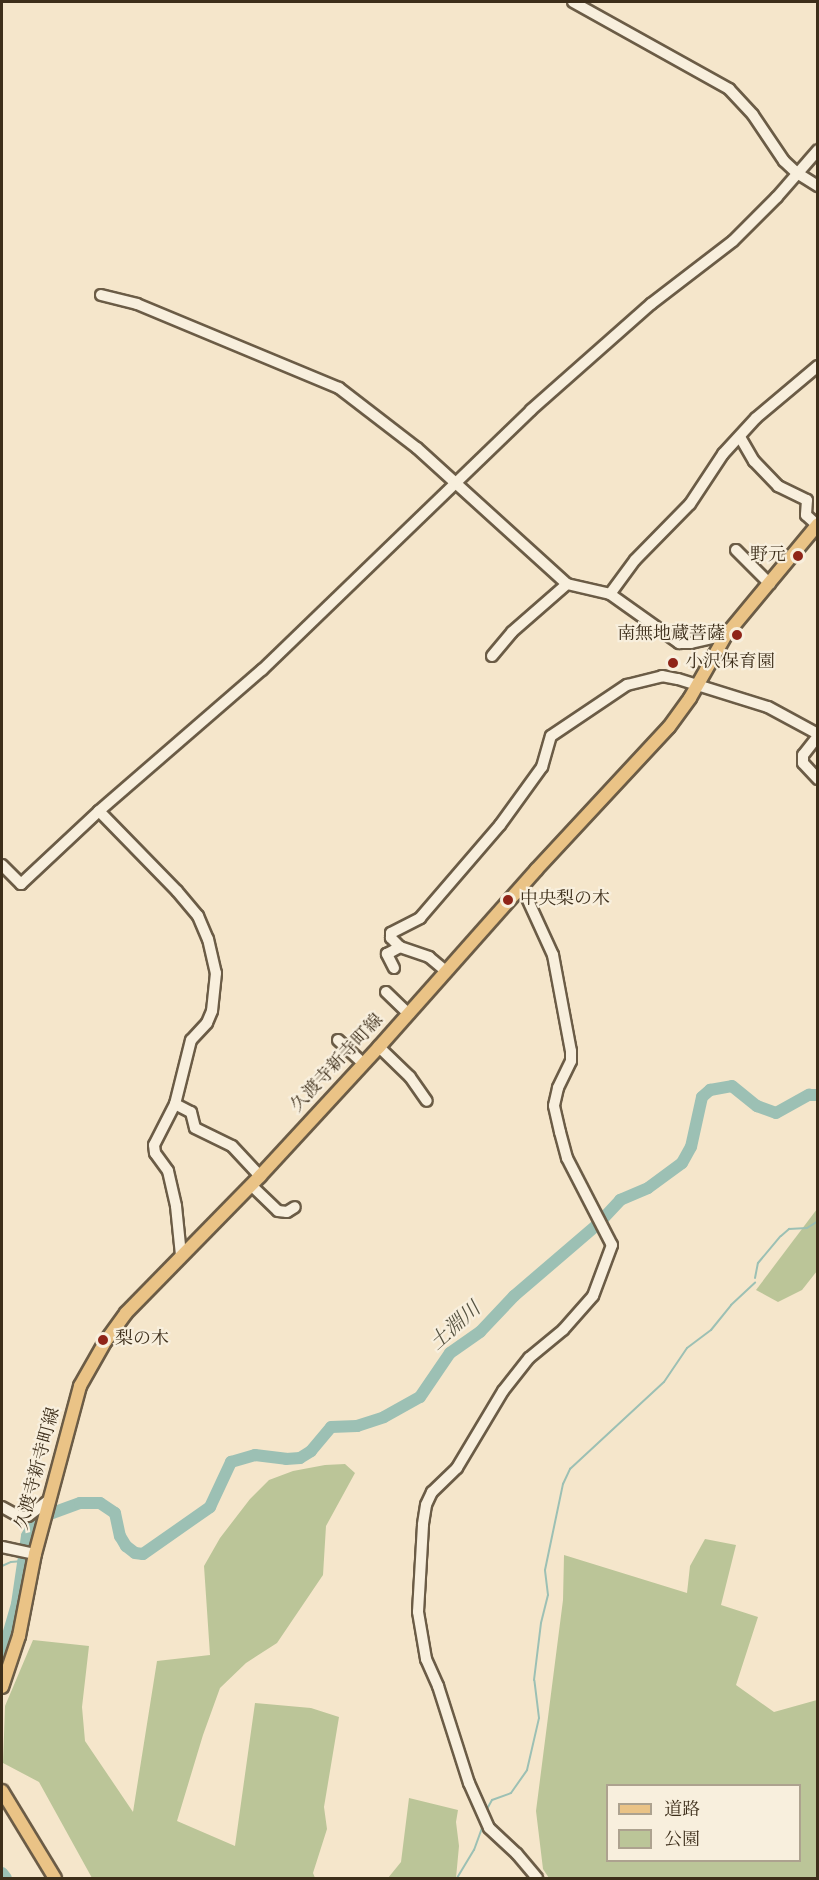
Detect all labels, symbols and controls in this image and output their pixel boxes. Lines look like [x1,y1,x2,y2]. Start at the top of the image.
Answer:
place label: 野元 [750,545,786,567]
marker: 野元 [791,549,805,563]
place label: 南無地蔵菩薩 [617,624,725,646]
marker: 南無地蔵菩薩 [730,628,744,642]
place label: 小沢保育園 [685,652,775,674]
marker: 小沢保育園 [666,656,680,670]
place label: 中央梨の木 [520,889,610,911]
marker: 中央梨の木 [501,893,515,907]
street label: 久渡寺新寺町線 [287,1011,389,1117]
water label: 土淵川 [426,1298,486,1356]
place label: 梨の木 [115,1329,169,1351]
marker: 梨の木 [96,1333,110,1347]
street label: 久渡寺新寺町線 [12,1405,66,1533]
legend [606,1784,801,1862]
text: 道路 [664,1798,700,1824]
text: 公園 [664,1828,700,1854]

